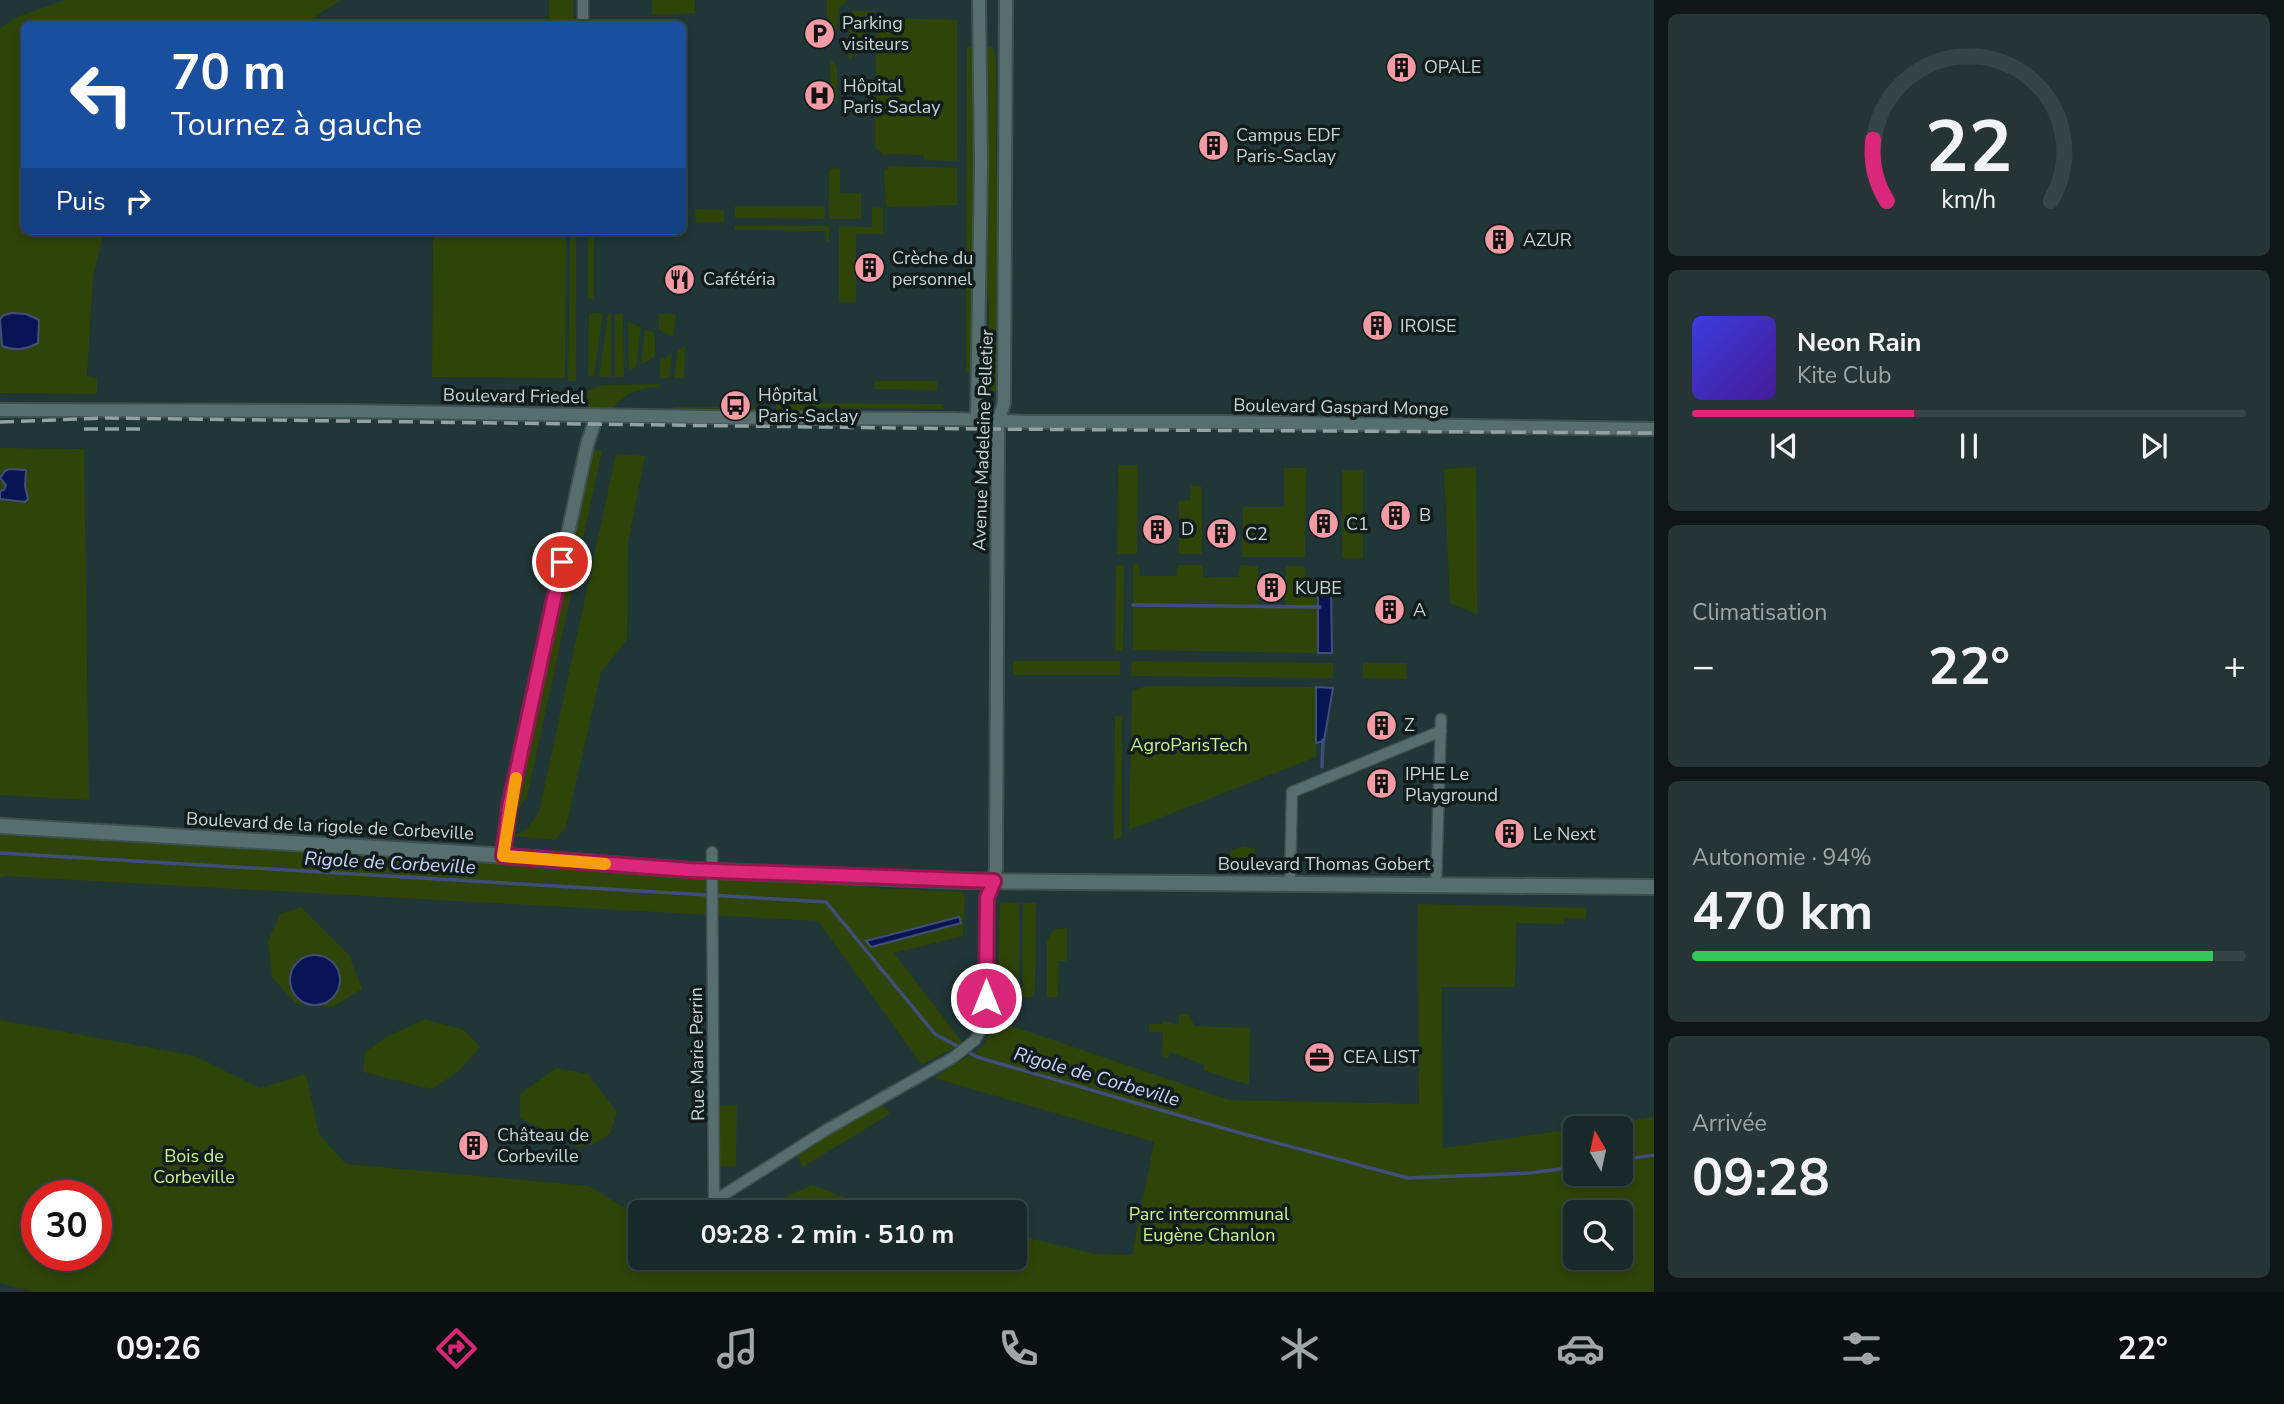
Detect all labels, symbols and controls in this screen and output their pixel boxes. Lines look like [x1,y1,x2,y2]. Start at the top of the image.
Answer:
place label: Parking visiteurs [842,11,909,56]
parking icon: Parking visiteurs [802,16,836,50]
text: 70 m [171,39,286,106]
icon: left [56,49,147,140]
building icon: OPALE [1384,50,1418,84]
place label: OPALE [1424,55,1481,79]
place label: Hôpital Paris Saclay [843,74,941,119]
hospital icon: Hôpital Paris Saclay [803,79,837,113]
text: 22 [1925,97,2013,197]
text: Tournez à gauche [171,103,422,146]
place label: Campus EDF Paris-Saclay [1236,123,1340,168]
building icon: Campus EDF Paris-Saclay [1196,128,1230,162]
icon: right [119,182,157,220]
text: km/h [1941,183,1997,217]
text: Puis [56,184,105,219]
building icon: AZUR [1483,223,1517,257]
place label: AZUR [1523,228,1572,252]
place label: Crèche du personnel [892,246,973,291]
building icon: Crèche du personnel [852,251,886,285]
restaurant icon: Cafétéria [663,262,697,296]
place label: Cafétéria [703,267,776,291]
building icon: IROISE [1360,309,1394,343]
place label: IROISE [1400,314,1457,338]
text: Neon Rain [1797,325,1922,360]
street label: Avenue Madeleine Pelletier [967,328,999,551]
text: Kite Club [1797,360,1891,391]
street label: Boulevard Friedel [443,383,586,409]
place label: Hôpital Paris-Saclay [758,383,859,428]
bus stop icon: Hôpital Paris-Saclay [718,388,752,422]
street label: Boulevard Gaspard Monge [1233,393,1449,421]
icon: previous [1765,427,1803,465]
icon: pause [1950,427,1988,465]
icon: next [2135,427,2173,465]
building icon: B [1379,498,1413,532]
place label: B [1419,503,1431,527]
building icon: C1 [1306,507,1340,541]
building icon: D [1141,512,1175,546]
place label: C1 [1346,512,1369,536]
place label: D [1181,517,1194,541]
building icon: C2 [1205,517,1239,551]
place label: C2 [1245,522,1268,546]
pin [532,532,592,592]
icon: arrive [543,543,581,581]
building icon: KUBE [1255,571,1289,605]
place label: KUBE [1295,576,1342,600]
building icon: A [1373,593,1407,627]
text: Climatisation [1692,597,1827,628]
place label: A [1413,598,1426,622]
text: 22° [1928,631,2010,702]
text: − [1692,641,1715,692]
text: + [2223,641,2246,692]
building icon: Z [1364,708,1398,742]
place label: Z [1404,713,1415,737]
park label: AgroParisTech [1130,733,1248,757]
place label: IPHE Le Playground [1405,762,1498,807]
building icon: IPHE Le Playground [1365,767,1399,801]
street label: Boulevard de la rigole de Corbeville [186,806,474,846]
building icon: Le Next [1493,817,1527,851]
place label: Le Next [1533,822,1596,846]
text: Autonomie · 94% [1692,842,1872,873]
water label: Rigole de Corbeville [304,846,476,880]
street label: Boulevard Thomas Gobert [1218,852,1431,876]
text: 470 km [1692,876,1873,947]
position arrow [949,961,1023,1035]
street label: Rue Marie Perrin [684,987,710,1121]
office icon: CEA LIST [1303,1040,1337,1074]
water label: Rigole de Corbeville [1011,1041,1183,1113]
place label: CEA LIST [1343,1045,1419,1069]
text: Arrivée [1692,1108,1767,1139]
north arrow [1563,1116,1633,1186]
map controls [1563,1116,1633,1270]
place label: Château de Corbeville [497,1123,589,1168]
building icon: Château de Corbeville [457,1128,491,1162]
text: 09:28 [1692,1142,1830,1213]
park label: Bois de Corbeville [153,1144,235,1189]
speed limit sign: 30 [21,1180,112,1271]
button: search [1563,1200,1633,1270]
park label: Parc intercommunal Eugène Chanlon [1129,1202,1290,1247]
text: 09:28 · 2 min · 510 m [701,1217,954,1252]
icon: directions [432,1324,481,1373]
icon: music [713,1324,762,1373]
icon: phone [994,1324,1043,1373]
icon: climate [1275,1324,1324,1373]
icon: car [1556,1324,1605,1373]
icon: filters [1837,1324,1886,1373]
text: 09:26 [116,1327,201,1370]
text: 22° [2117,1327,2168,1370]

